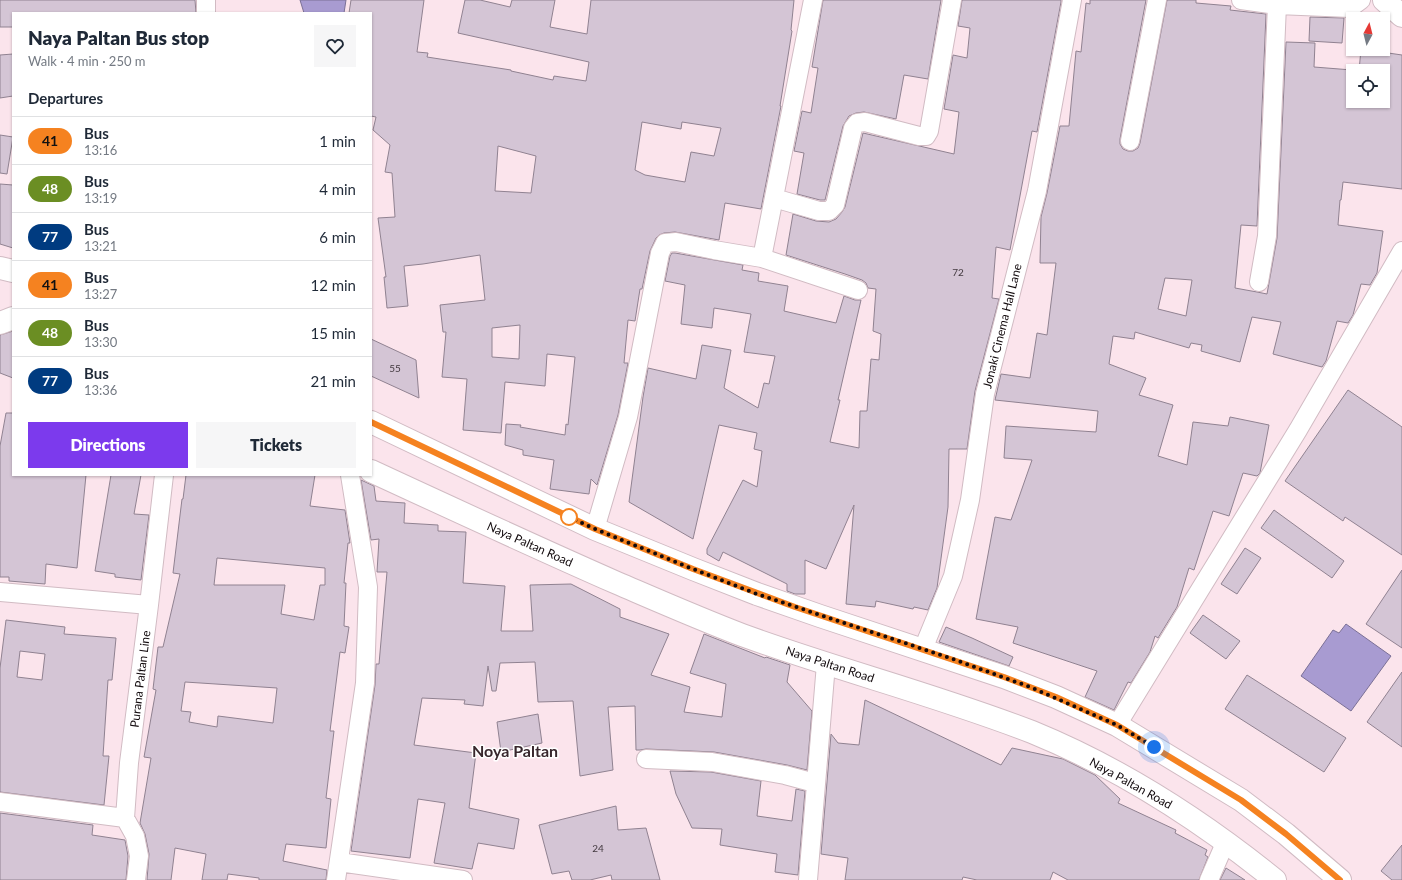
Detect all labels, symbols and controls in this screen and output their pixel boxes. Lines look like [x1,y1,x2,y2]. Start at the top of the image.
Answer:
north arrow [1346,12,1390,56]
map controls [1346,12,1390,108]
button: heart [314,25,356,67]
text: Naya Paltan Bus stop [28,26,209,49]
text: Walk · 4 min · 250 m [28,53,146,69]
button: locate [1346,64,1390,108]
text: Departures [28,89,103,107]
text: Bus [84,124,109,142]
text: 41 [42,132,58,149]
text: 1 min [319,132,356,150]
text: 13:16 [84,142,117,158]
text: Bus [84,172,109,190]
text: 48 [42,180,58,197]
text: 4 min [319,180,356,198]
text: 13:19 [84,190,117,206]
text: Bus [84,220,109,238]
text: 77 [42,228,58,245]
text: 6 min [319,228,356,246]
text: 13:21 [84,238,117,254]
street label: Jonaki Cinema Hall Lane [979,262,1025,390]
house number: 72 [952,266,964,278]
text: Bus [84,268,109,286]
text: 41 [42,276,58,293]
text: 12 min [310,276,356,294]
text: 13:27 [84,286,117,302]
text: Bus [84,316,109,334]
text: 48 [42,324,58,341]
text: 15 min [310,324,356,342]
text: 13:30 [84,334,117,350]
house number: 55 [389,362,401,374]
text: Bus [84,364,109,382]
text: 77 [42,372,58,389]
text: 21 min [310,372,356,390]
text: 13:36 [84,382,117,398]
button: Directions [28,422,188,468]
button: Tickets [196,422,356,468]
unlabelled marker [560,508,578,526]
street label: Naya Paltan Road [485,518,575,570]
street label: Purana Paltan Line [127,630,153,728]
street label: Naya Paltan Road [784,643,876,685]
your location [1144,737,1164,757]
district label: Noya Paltan [472,741,558,760]
street label: Naya Paltan Road [1087,754,1175,812]
house number: 24 [592,842,604,854]

